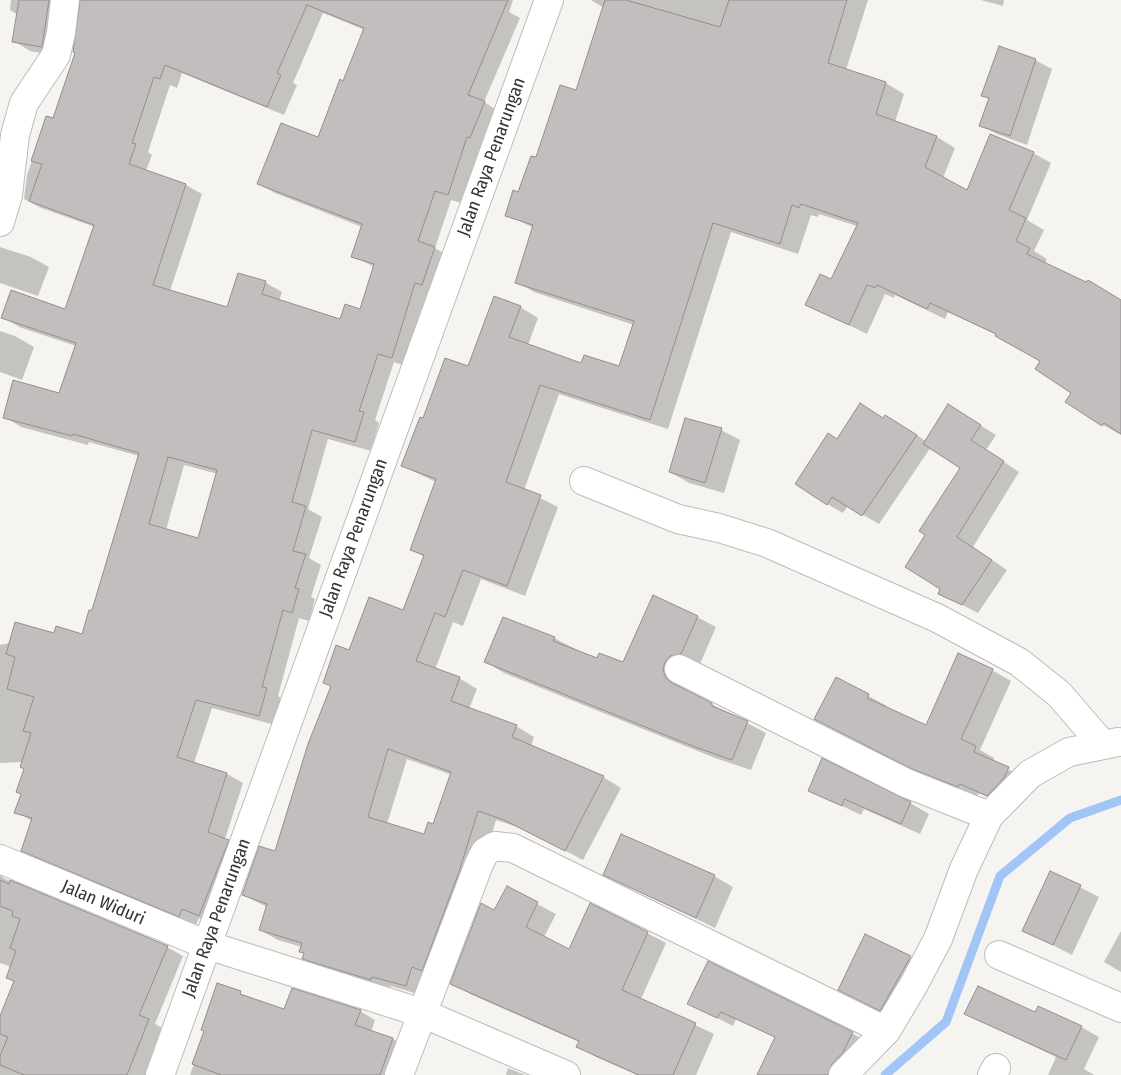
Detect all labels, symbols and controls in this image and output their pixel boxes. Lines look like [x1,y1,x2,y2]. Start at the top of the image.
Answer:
street label: Jalan Raya Penarungan [453,75,531,239]
street label: Jalan Raya Penarungan [315,456,393,620]
street label: Jalan Raya Penarungan [178,836,256,1000]
street label: Jalan Widuri [58,876,148,930]

